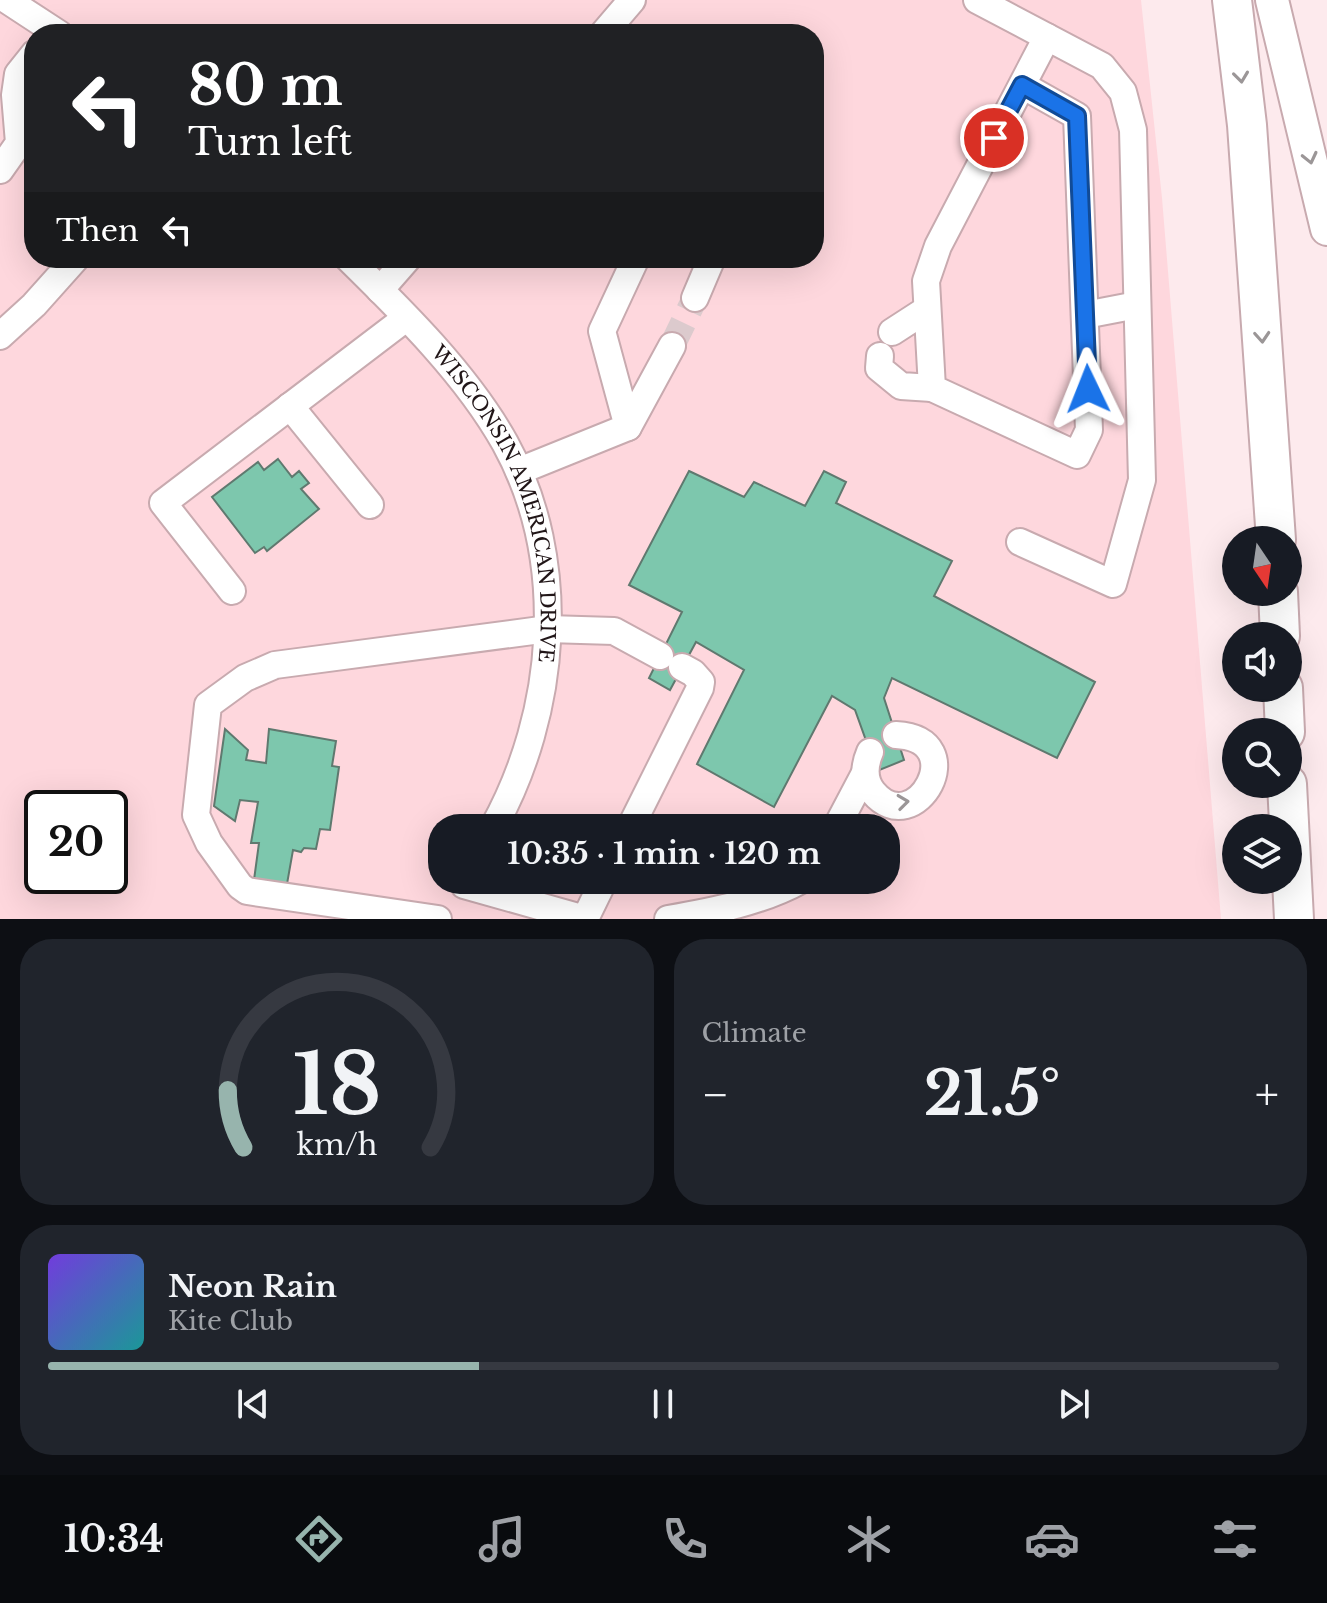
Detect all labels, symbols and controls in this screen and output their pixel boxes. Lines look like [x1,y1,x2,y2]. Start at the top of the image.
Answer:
text: 80 m [188,51,343,120]
icon: left [56,56,160,160]
one-way arrow [1233,71,1250,84]
pin [960,104,1028,172]
icon: arrive [972,116,1016,160]
text: Turn left [188,120,352,165]
one-way arrow [1301,150,1318,164]
icon: left [155,208,199,252]
text: Then [56,212,139,249]
one-way arrow [1253,331,1270,344]
street label: WISCONSIN AMERICAN DRIVE [426,340,560,664]
position arrow [1046,347,1130,431]
north arrow [1222,526,1302,606]
map controls [1222,526,1302,894]
button: sound [1222,622,1302,702]
button: search [1222,718,1302,798]
speed limit sign: 20 [24,790,128,894]
one-way arrow [897,793,910,810]
button: layers [1222,814,1302,894]
text: 10:35 · 1 min · 120 m [507,835,821,872]
text: Climate [702,1017,807,1049]
text: 18 [292,1033,381,1136]
text: 21.5° [924,1057,1060,1131]
text: − [702,1067,729,1122]
text: + [1255,1067,1279,1122]
text: km/h [296,1127,377,1163]
text: Neon Rain [168,1268,337,1305]
text: Kite Club [168,1305,293,1337]
icon: previous [231,1382,275,1426]
icon: pause [641,1382,685,1426]
icon: next [1052,1382,1096,1426]
icon: directions [291,1511,347,1567]
icon: music [474,1511,530,1567]
icon: phone [657,1511,713,1567]
icon: climate [841,1511,897,1567]
icon: car [1024,1511,1080,1567]
icon: filters [1207,1511,1263,1567]
text: 10:34 [64,1517,164,1562]

